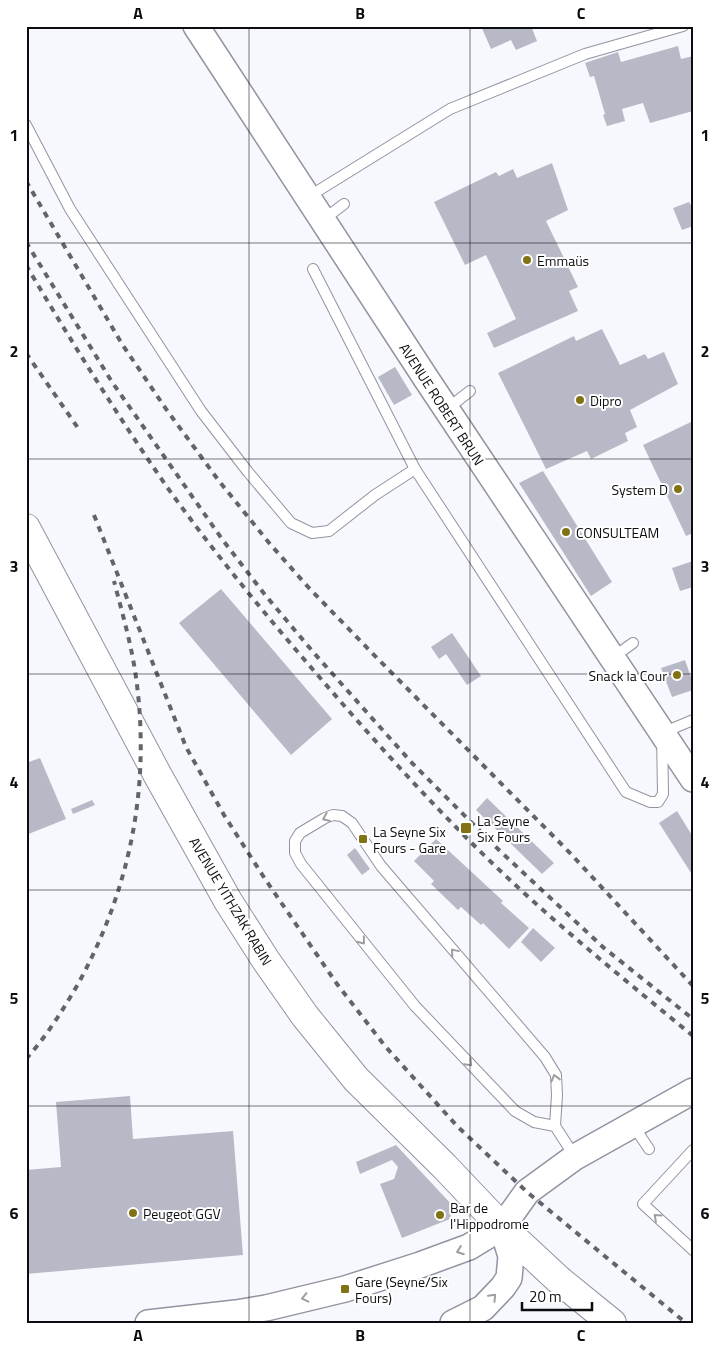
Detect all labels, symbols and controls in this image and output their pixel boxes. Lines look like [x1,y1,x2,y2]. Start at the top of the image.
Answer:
text: A [133,1,143,25]
text: B [355,1,365,25]
text: C [577,1,586,25]
text: 1 [10,123,18,147]
text: 1 [701,123,709,147]
place label: Emmaüs [537,250,589,271]
marker: Emmaüs [521,254,533,266]
text: 2 [10,339,18,363]
street label: AVENUE ROBERT BRUN [395,339,489,469]
text: 2 [701,339,709,363]
place label: Dipro [590,390,622,411]
marker: Dipro [574,394,586,406]
place label: System D [612,479,668,500]
marker: System D [672,483,684,495]
place label: CONSULTEAM [576,522,659,543]
marker: CONSULTEAM [560,526,572,538]
text: 3 [10,554,18,578]
text: 3 [701,554,709,578]
place label: Snack la Cour [589,665,667,686]
marker: Snack la Cour [671,669,683,681]
text: 4 [10,770,19,794]
text: 4 [701,770,710,794]
place label: La Seyne Six Fours [477,810,530,847]
one-way arrow [322,812,331,823]
place label: La Seyne Six Fours - Gare [373,821,446,858]
marker: La Seyne Six Fours [459,821,473,835]
street label: AVENUE YITHZAK RABIN [184,833,278,969]
marker: La Seyne Six Fours - Gare [357,833,369,845]
one-way arrow [357,935,365,944]
one-way arrow [451,948,460,957]
text: 5 [10,986,19,1010]
text: 5 [701,986,710,1010]
one-way arrow [463,1058,472,1067]
one-way arrow [550,1074,561,1082]
place label: Bar de l'Hippodrome [450,1197,529,1234]
text: 6 [10,1201,19,1225]
text: 6 [701,1201,710,1225]
place label: Peugeot GGV [143,1203,221,1224]
marker: Peugeot GGV [127,1207,139,1219]
marker: Bar de l'Hippodrome [434,1209,446,1221]
one-way arrow [653,1214,662,1223]
one-way arrow [456,1245,465,1255]
place label: Gare (Seyne/Six Fours) [355,1271,448,1308]
scale bar [522,1279,592,1311]
marker: Gare (Seyne/Six Fours) [339,1283,351,1295]
text: 20 m [529,1285,562,1308]
one-way arrow [300,1292,309,1303]
one-way arrow [487,1294,496,1303]
text: A [133,1323,143,1347]
text: B [355,1323,365,1347]
text: C [577,1323,586,1347]

